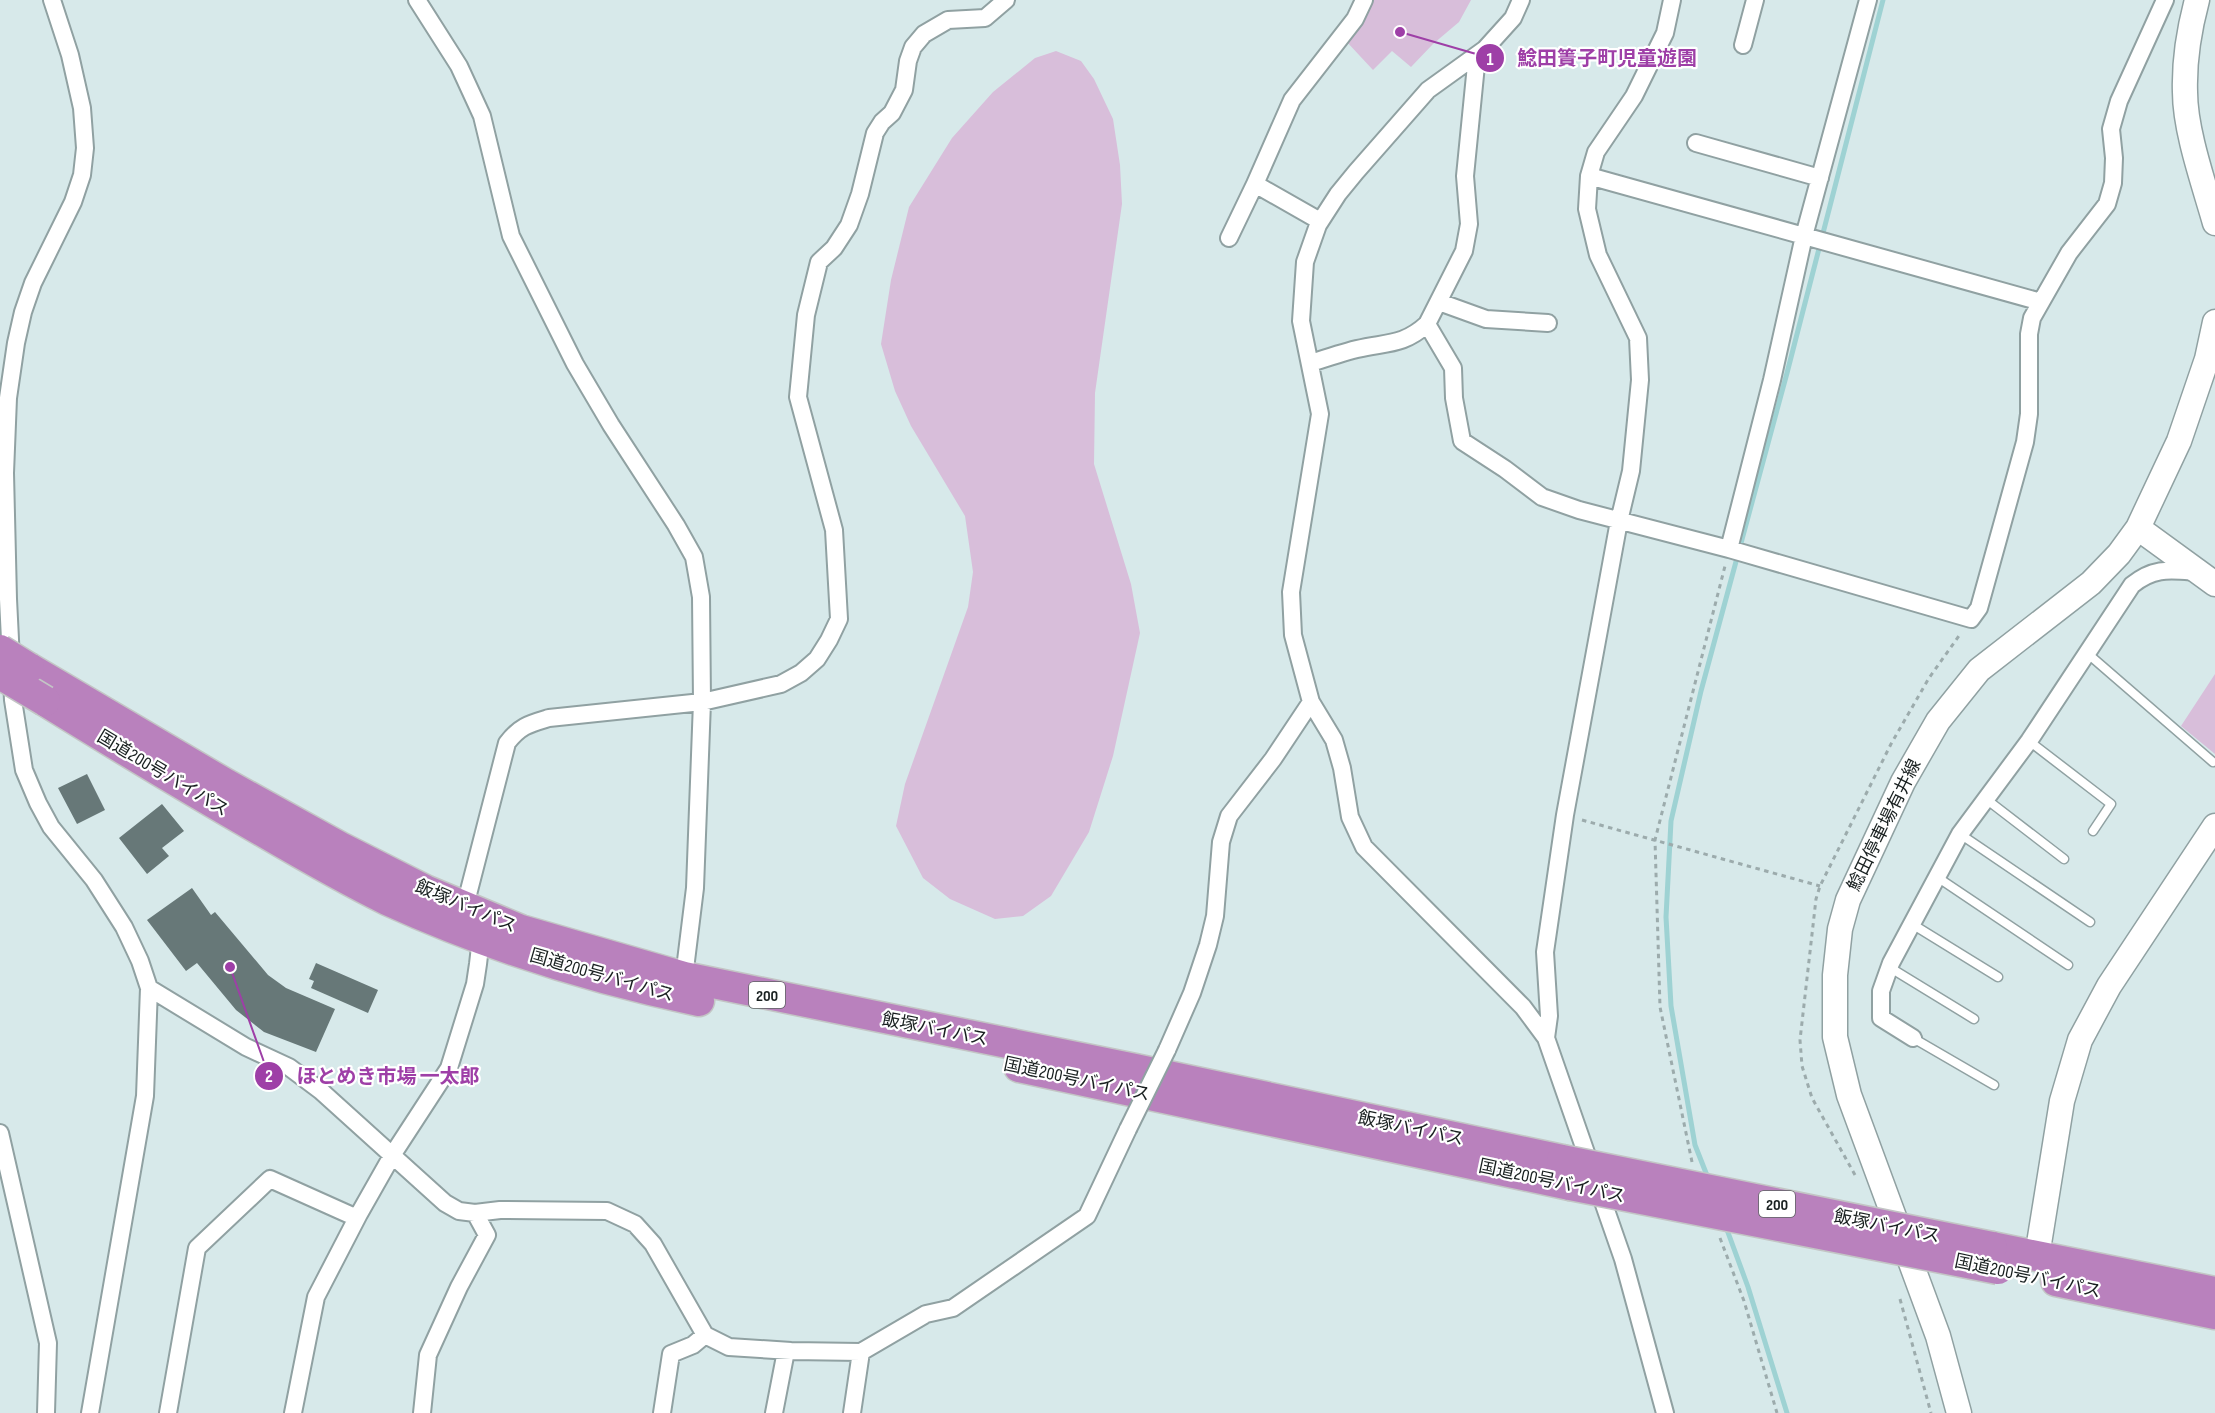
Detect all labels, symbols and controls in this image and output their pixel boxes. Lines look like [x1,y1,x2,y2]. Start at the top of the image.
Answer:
callout: 鯰田簀子町児童遊園 [1475,39,1709,77]
text: 鯰田簀子町児童遊園 [1517,47,1697,71]
text: 1 [1486,49,1494,70]
street label: 国道200号バイパス [93,726,232,821]
street label: 鯰田停車場有井線 [1843,756,1925,895]
street label: 飯塚バイパス [412,876,519,937]
street label: 国道200号バイパス [527,945,676,1006]
road number: 200 [749,982,785,1008]
street label: 飯塚バイパス [880,1009,990,1050]
street label: 国道200号バイパス [1002,1054,1152,1105]
callout: ほとめき市場 一太郎 [254,1057,491,1095]
text: ほとめき市場 一太郎 [296,1065,480,1089]
text: 2 [265,1066,273,1087]
street label: 飯塚バイパス [1356,1107,1466,1150]
street label: 国道200号バイパス [1477,1156,1627,1207]
road number: 200 [1759,1191,1795,1217]
street label: 飯塚バイパス [1832,1206,1942,1247]
street label: 国道200号バイパス [1953,1251,2103,1302]

